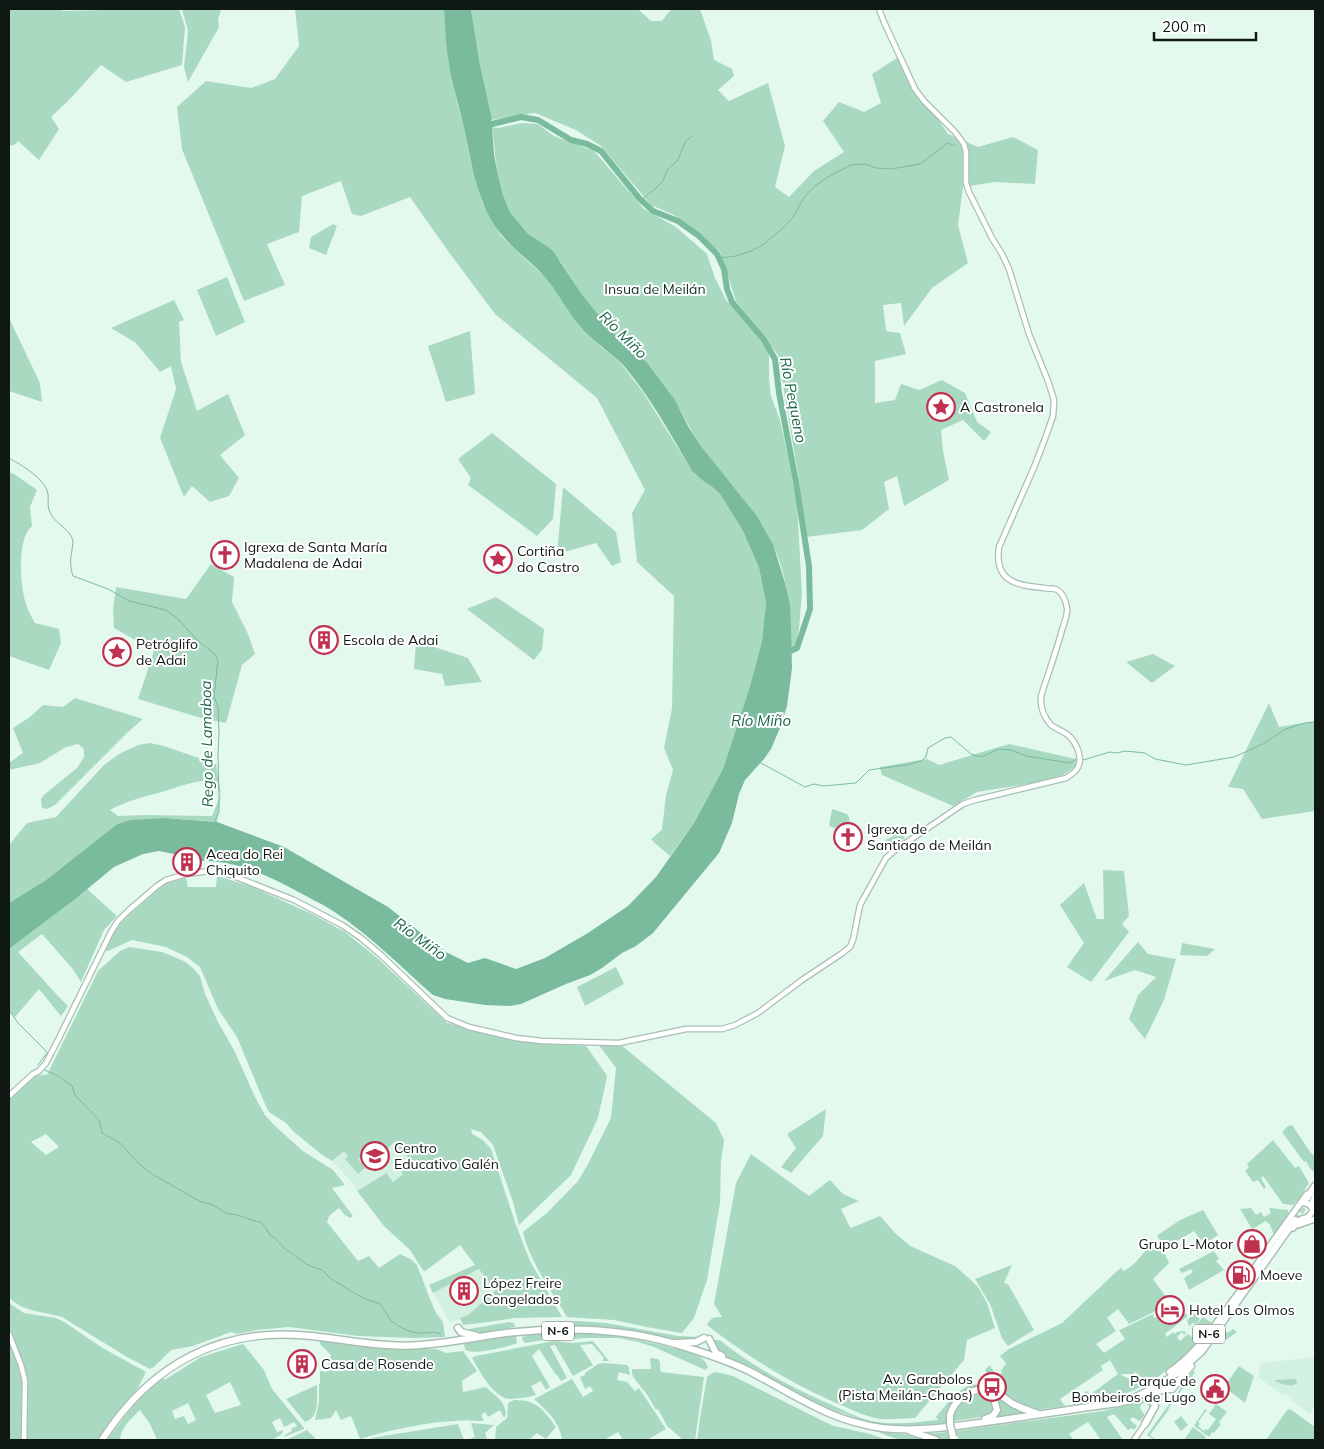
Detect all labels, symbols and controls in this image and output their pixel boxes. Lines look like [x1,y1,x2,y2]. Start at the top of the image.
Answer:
scale bar [1154,10,1256,42]
text: 200 m [1162,17,1206,36]
park label: Insua de Meilán [604,280,706,298]
water label: Río Miño [595,307,652,363]
water label: Río Pequeno [776,355,811,445]
place icon: A Castronela [926,392,956,422]
place label: A Castronela [960,398,1044,416]
place label: Igrexa de Santa María Madalena de Adai [244,538,387,572]
church icon: Igrexa de Santa María Madalena de Adai [210,540,240,570]
place label: Cortiña do Castro [517,542,580,576]
place icon: Cortiña do Castro [483,544,513,574]
building icon: Escola de Adai [309,625,339,655]
place label: Escola de Adai [343,631,438,649]
place label: Petróglifo de Adai [136,635,198,669]
place icon: Petróglifo de Adai [102,637,132,667]
water label: Rego de Lamaboa [196,680,217,808]
water label: Río Miño [731,711,792,730]
place label: Igrexa de Santiago de Meilán [867,820,992,854]
church icon: Igrexa de Santiago de Meilán [833,822,863,852]
place label: Acea do Rei Chiquito [206,845,283,879]
building icon: Acea do Rei Chiquito [172,847,202,877]
water label: Río Miño [390,913,451,964]
place label: Centro Educativo Galén [394,1139,499,1173]
school or university icon: Centro Educativo Galén [360,1141,390,1171]
shop icon: Grupo L-Motor [1237,1229,1267,1259]
place label: Grupo L-Motor [1139,1235,1234,1253]
fuel station icon: Moeve [1226,1260,1256,1290]
place label: Moeve [1260,1266,1302,1284]
place label: López Freire Congelados [483,1274,562,1308]
building icon: López Freire Congelados [449,1276,479,1306]
hotel icon: Hotel Los Olmos [1155,1295,1185,1325]
place label: Hotel Los Olmos [1189,1301,1295,1319]
road number: N-6 [542,1322,574,1340]
road number: N-6 [1193,1325,1225,1344]
building icon: Casa de Rosende [287,1349,317,1379]
place label: Casa de Rosende [321,1355,434,1373]
place label: Av. Garabolos (Pista Meilán-Chaos) [838,1370,973,1404]
bus stop icon: Av. Garabolos (Pista Meilán-Chaos) [977,1372,1007,1402]
place label: Parque de Bombeiros de Lugo [1072,1372,1196,1406]
public building icon: Parque de Bombeiros de Lugo [1200,1374,1230,1404]

